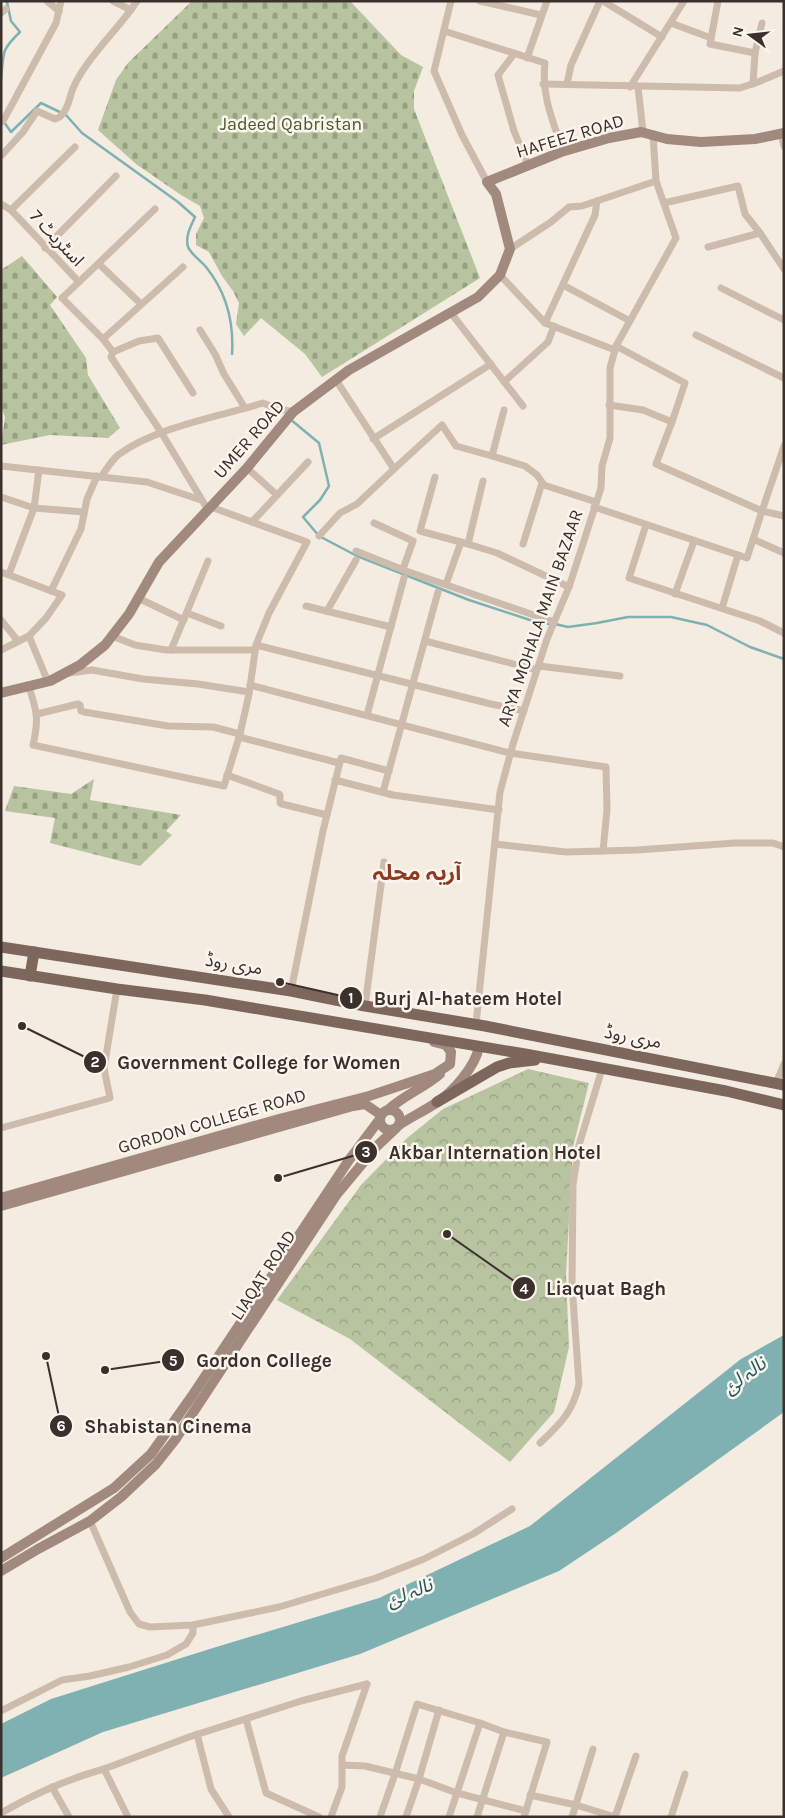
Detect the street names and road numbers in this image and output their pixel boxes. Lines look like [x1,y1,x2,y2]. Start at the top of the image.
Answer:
street label: HAFEEZ ROAD [513,109,627,163]
street label: اسٹریٹ 7 [25,205,89,271]
street label: UMER ROAD [209,395,289,483]
street label: ARYA MOHALA MAIN BAZAAR [492,507,588,729]
street label: مری روڈ [204,949,264,979]
street label: مری روڈ [603,1021,663,1053]
street label: GORDON COLLEGE ROAD [115,1084,309,1158]
street label: LIAQAT ROAD [226,1226,300,1324]

